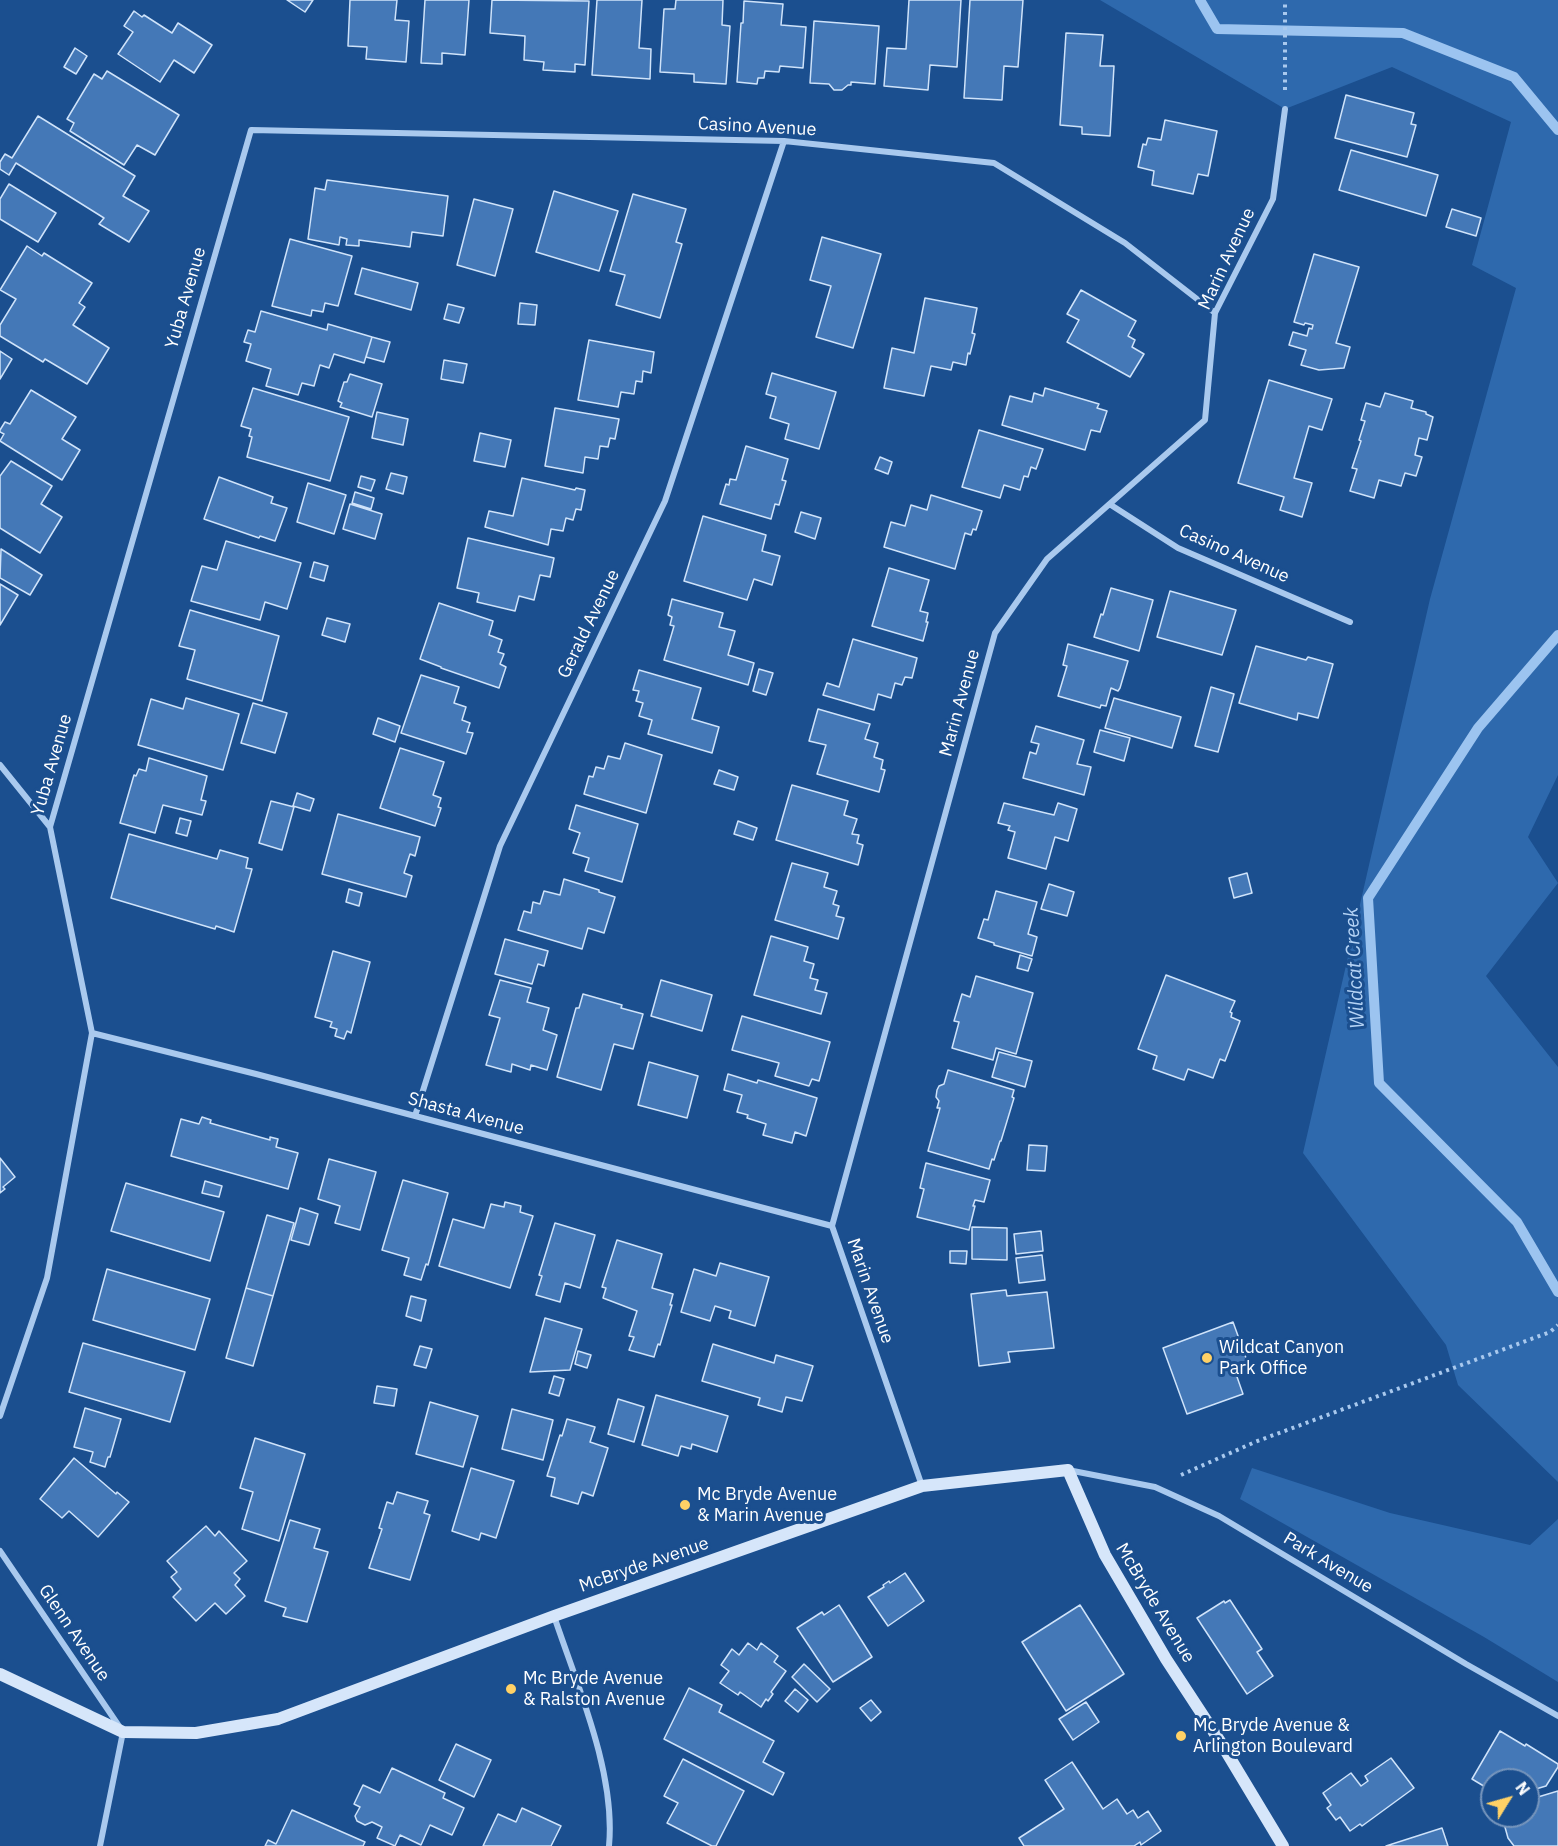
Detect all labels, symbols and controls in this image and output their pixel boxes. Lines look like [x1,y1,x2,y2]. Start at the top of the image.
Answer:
street label: Casino Avenue [697,113,817,141]
street label: Marin Avenue [1194,205,1260,313]
street label: Yuba Avenue [161,245,211,351]
street label: Casino Avenue [1175,520,1293,588]
street label: Gerald Avenue [553,566,625,682]
street label: Marin Avenue [935,647,985,759]
street label: Yuba Avenue [27,712,77,818]
water label: Wildcat Creek [1340,907,1370,1029]
street label: Shasta Avenue [406,1088,526,1140]
street label: Marin Avenue [842,1236,898,1346]
place label: Wildcat Canyon Park Office [1219,1337,1344,1380]
marker: Wildcat Canyon Park Office [1200,1351,1214,1365]
place label: Mc Bryde Avenue & Marin Avenue [697,1484,837,1526]
marker: Mc Bryde Avenue & Marin Avenue [678,1498,692,1512]
street label: Park Avenue [1279,1528,1377,1598]
street label: McBryde Avenue [576,1533,712,1597]
street label: McBryde Avenue [1111,1539,1199,1667]
street label: Glenn Avenue [34,1580,114,1686]
place label: Mc Bryde Avenue & Ralston Avenue [523,1668,665,1710]
marker: Mc Bryde Avenue & Ralston Avenue [504,1682,518,1696]
place label: Mc Bryde Avenue & Arlington Boulevard [1193,1715,1353,1758]
marker: Mc Bryde Avenue & Arlington Boulevard [1174,1729,1188,1743]
north arrow [1480,1768,1540,1828]
text: N [1511,1778,1534,1799]

